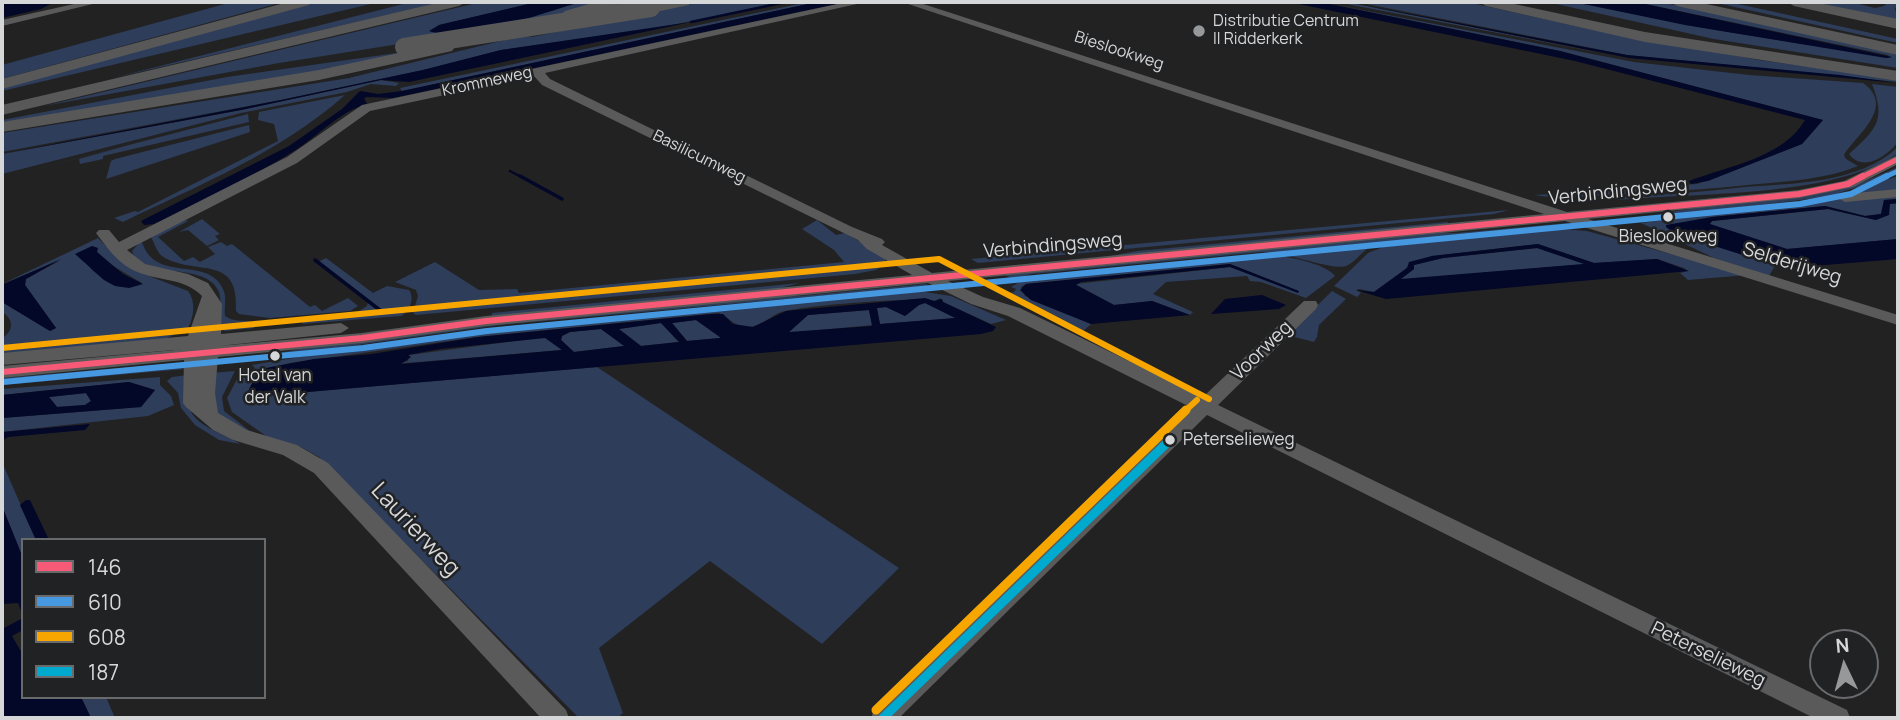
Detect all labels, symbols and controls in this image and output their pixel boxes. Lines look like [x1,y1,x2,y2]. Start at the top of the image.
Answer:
place label: Distributie Centrum II Ridderkerk [1213,12,1359,50]
marker: Distributie Centrum II Ridderkerk [1191,23,1207,39]
street label: Bieslookweg [1072,28,1166,74]
street label: Krommeweg [440,63,534,101]
street label: Basilicumweg [649,126,749,188]
street label: Verbindingsweg [1547,173,1689,211]
marker: Bieslookweg [1661,210,1675,224]
place label: Bieslookweg [1619,227,1717,247]
street label: Verbindingsweg [982,229,1124,263]
street label: Selderijweg [1740,238,1844,290]
street label: Voorweg [1227,316,1297,386]
marker: Hotel van der Valk [268,349,282,363]
place label: Hotel van der Valk [238,366,312,406]
place label: Peterselieweg [1183,430,1294,450]
marker: Peterselieweg [1163,433,1177,447]
street label: Laurierweg [365,478,465,582]
legend [21,538,266,699]
text: 146 [88,553,122,581]
text: 610 [88,588,122,616]
street label: Peterselieweg [1647,617,1769,693]
text: 608 [88,623,126,651]
north arrow [1809,629,1879,699]
text: N [1834,632,1850,659]
text: 187 [88,658,119,686]

